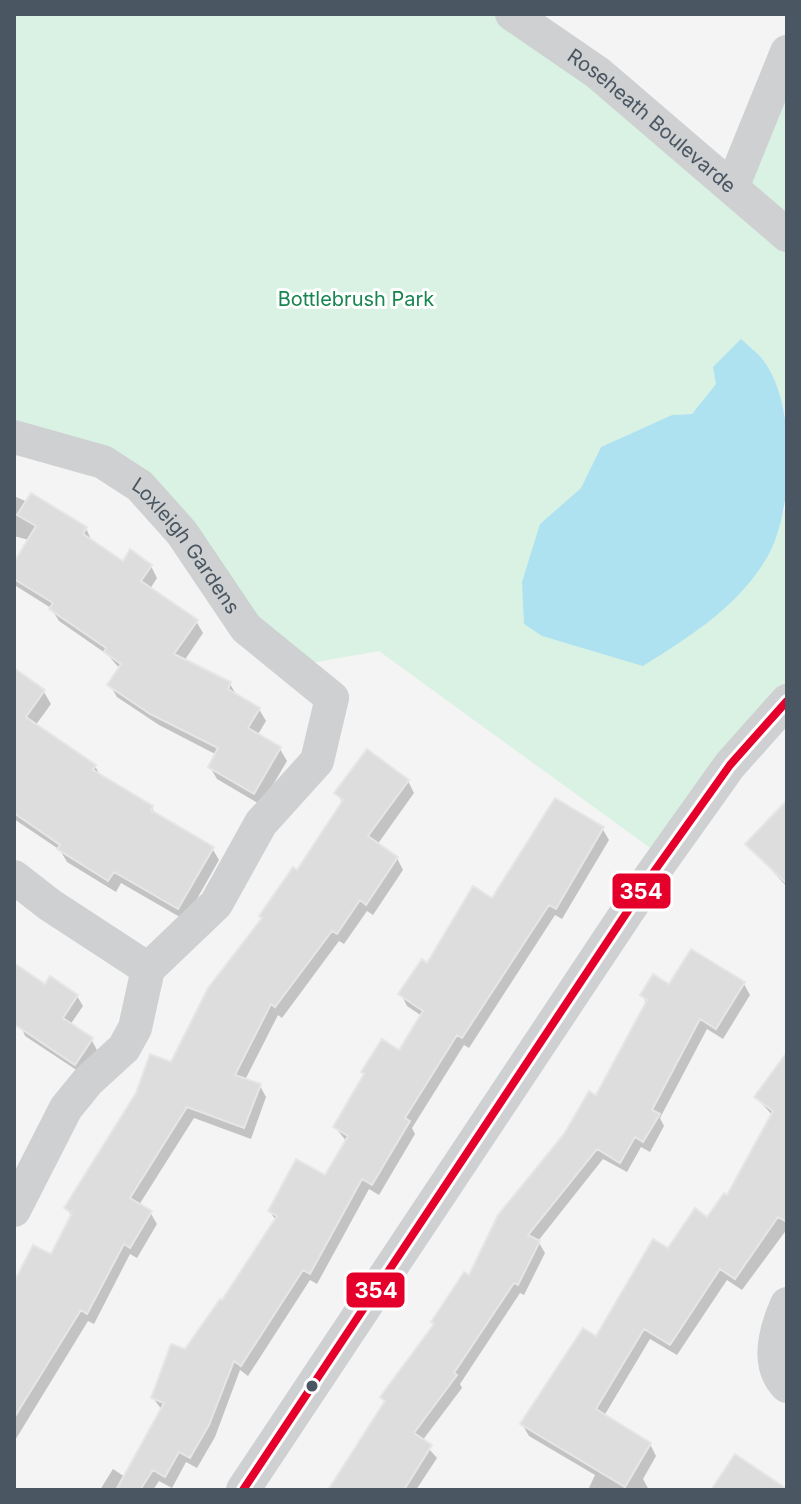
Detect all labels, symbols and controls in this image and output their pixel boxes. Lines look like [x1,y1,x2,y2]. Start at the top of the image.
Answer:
street label: Roseheath Boulevarde [563,44,741,198]
park label: Bottlebrush Park [278,287,434,311]
street label: Loxleigh Gardens [128,472,245,618]
line badge: 354 [611,872,672,910]
text: 354 [619,878,663,904]
line badge: 354 [345,1271,406,1309]
text: 354 [354,1277,398,1303]
unlabelled marker [304,1378,320,1394]

